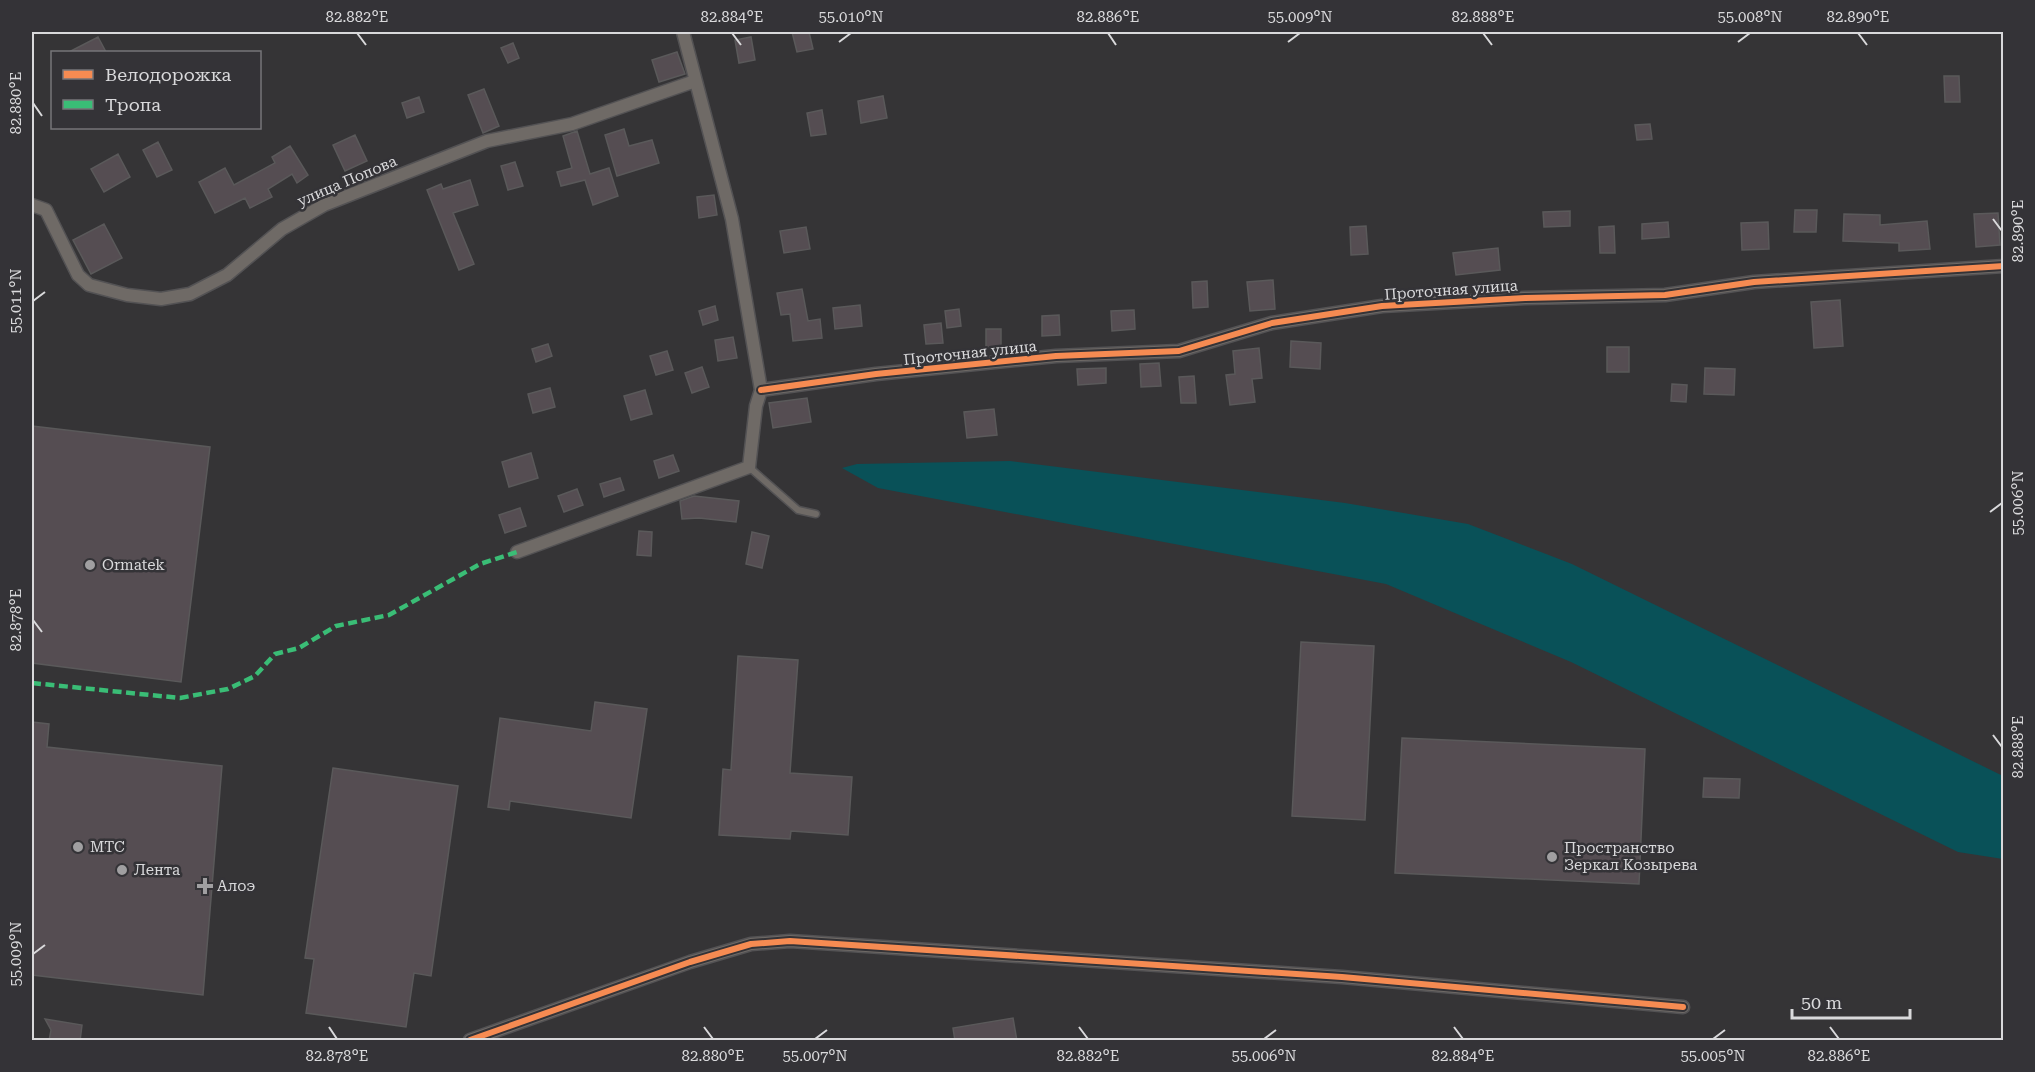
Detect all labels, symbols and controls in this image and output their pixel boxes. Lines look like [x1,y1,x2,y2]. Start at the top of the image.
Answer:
text: 82.882°E [326,8,388,26]
text: 82.884°E [701,8,763,26]
text: 55.010°N [818,8,884,26]
text: 82.886°E [1077,8,1139,26]
text: 55.009°N [1267,8,1333,26]
text: 82.888°E [1452,8,1514,26]
text: 55.008°N [1717,8,1783,26]
text: 82.890°E [1827,8,1889,26]
legend [51,51,261,129]
text: Велодорожка [105,64,231,85]
text: 82.880°E [7,72,25,134]
text: Тропа [105,94,161,115]
street label: улица Попова [295,152,399,210]
text: 82.890°E [2009,200,2027,262]
text: 55.011°N [7,268,25,334]
street label: Проточная улица [1384,276,1518,304]
street label: Проточная улица [903,337,1037,369]
text: 55.006°N [2009,470,2027,536]
place label: Ormatek [102,556,165,574]
marker: Ormatek [83,558,97,572]
text: 82.878°E [7,589,25,651]
text: 82.888°E [2009,716,2027,778]
place label: МТС [90,838,125,856]
place label: Пространство Зеркал Козырева [1564,839,1698,874]
marker: МТС [71,840,85,854]
marker: Пространство Зеркал Козырева [1545,850,1559,864]
place label: Лента [134,861,180,879]
marker: Лента [115,863,129,877]
place label: Алоэ [217,877,255,895]
marker: Алоэ [198,879,212,893]
text: 55.009°N [7,921,25,987]
scale bar [1792,982,1910,1020]
text: 50 m [1801,992,1842,1013]
text: 82.878°E [306,1047,368,1065]
text: 82.880°E [682,1047,744,1065]
text: 55.007°N [782,1047,848,1065]
text: 82.882°E [1057,1047,1119,1065]
text: 55.006°N [1231,1047,1297,1065]
text: 82.884°E [1432,1047,1494,1065]
text: 55.005°N [1680,1047,1746,1065]
text: 82.886°E [1808,1047,1870,1065]

